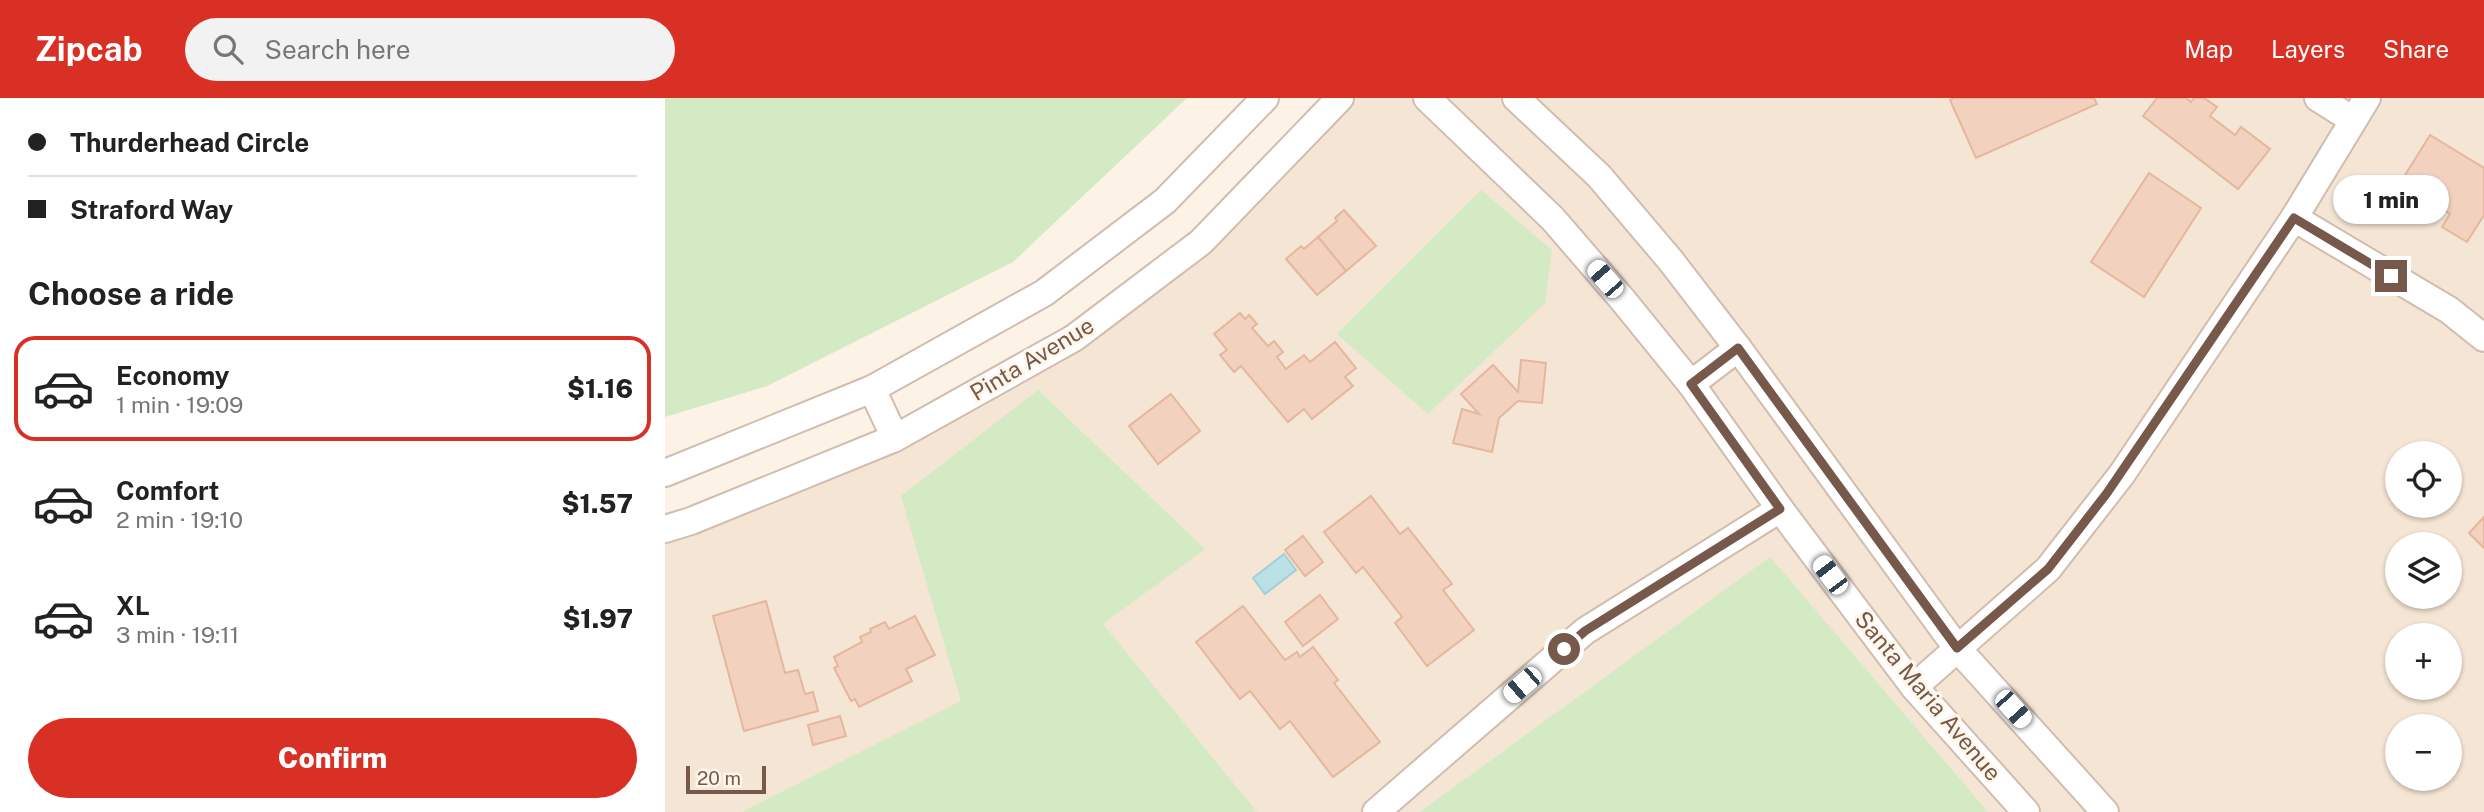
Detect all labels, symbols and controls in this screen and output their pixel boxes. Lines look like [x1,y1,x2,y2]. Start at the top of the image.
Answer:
search box [185,18,675,81]
text: Zipcab [35,30,143,68]
icon: search [209,30,247,68]
text: Search here [265,34,411,65]
text: Map [2184,35,2233,63]
text: Layers [2271,35,2345,63]
text: Share [2383,35,2449,63]
text: Thurderhead Circle [70,127,309,158]
callout: 1 min [2333,174,2449,223]
text: 1 min [2363,186,2419,213]
text: Straford Way [70,194,233,225]
car [1584,256,1627,302]
route end [2375,260,2407,292]
text: Choose a ride [28,275,234,312]
street label: Pinta Avenue [965,311,1098,406]
icon: car [32,357,95,420]
text: Economy [116,360,229,391]
text: $1.16 [567,373,633,404]
text: 1 min · 19:09 [116,391,243,418]
map controls [2385,441,2462,791]
button: locate [2385,441,2462,518]
icon: car [32,472,95,535]
text: Comfort [116,475,219,506]
text: $1.57 [562,488,633,519]
text: 2 min · 19:10 [116,506,243,533]
button: layers [2385,532,2462,609]
car [1809,552,1852,598]
icon: car [32,587,95,650]
text: XL [116,590,150,621]
text: $1.97 [562,603,633,634]
street label: Santa Maria Avenue [1850,605,2007,786]
text: 3 min · 19:11 [116,621,239,648]
button: + [2385,623,2462,700]
route start [1548,633,1580,665]
car [1500,663,1545,707]
car [1992,686,2035,732]
button: − [2385,714,2462,791]
button: Confirm [28,718,637,798]
scale bar [686,763,767,795]
text: 20 m [697,767,741,789]

